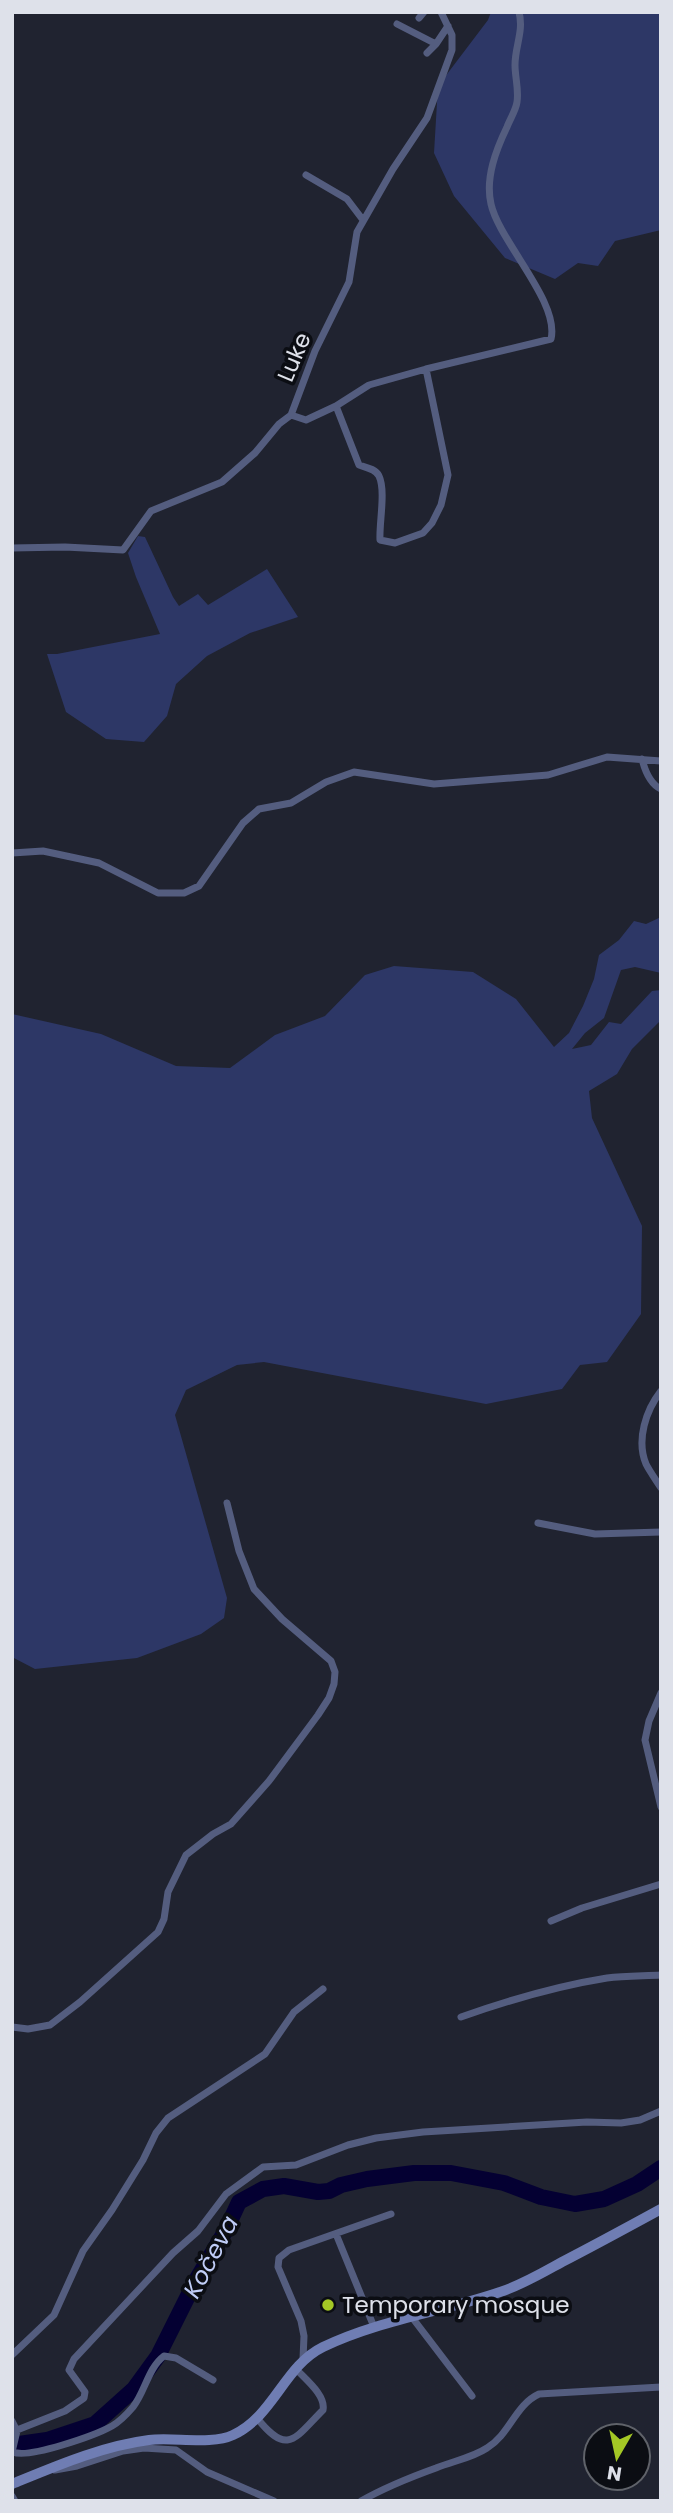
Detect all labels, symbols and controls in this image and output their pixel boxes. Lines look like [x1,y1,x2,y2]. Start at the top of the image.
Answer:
street label: Luke [269,327,319,387]
water label: Kočeva [175,2210,246,2304]
place label: Temporary mosque [342,2289,569,2321]
marker: Temporary mosque [320,2297,336,2313]
north arrow [582,2422,652,2492]
text: N [605,2459,624,2488]

